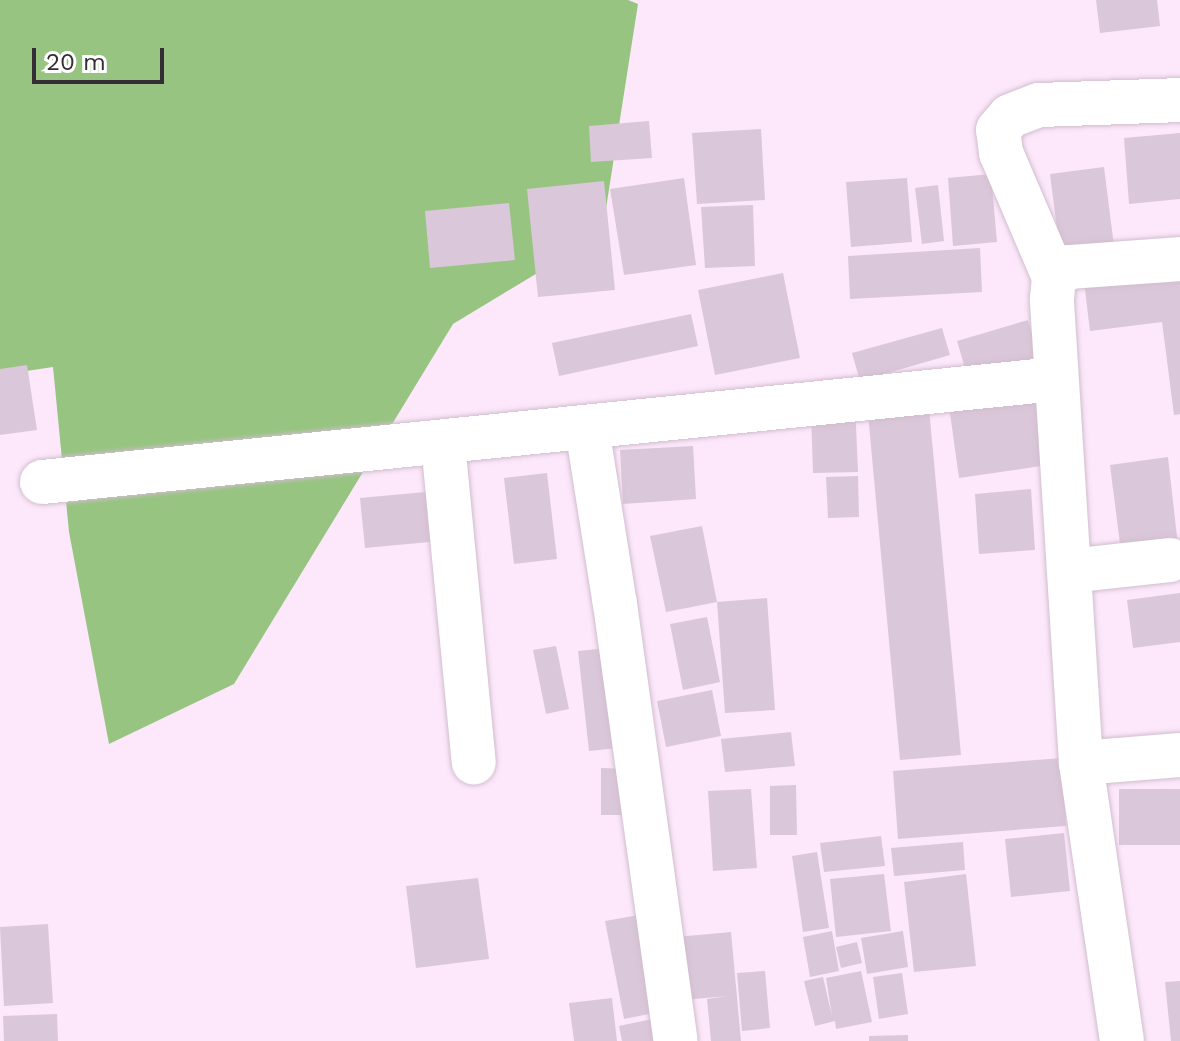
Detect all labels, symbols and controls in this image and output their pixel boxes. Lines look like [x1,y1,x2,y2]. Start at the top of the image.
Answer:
scale bar [36,32,168,82]
text: 20 m [46,48,106,76]

